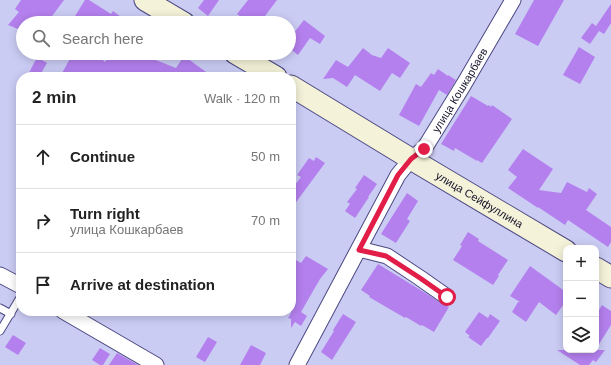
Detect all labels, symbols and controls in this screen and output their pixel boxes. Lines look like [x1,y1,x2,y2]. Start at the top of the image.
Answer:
search box [16,16,296,60]
icon: search [30,27,52,49]
text: Search here [62,30,144,47]
street label: улица Кошкарбаев [430,46,490,135]
text: 2 min [32,88,76,107]
text: Walk · 120 m [204,91,280,106]
route end [415,140,433,158]
icon: ahead [32,146,54,168]
text: Continue [70,148,135,165]
text: 50 m [251,149,280,164]
street label: улица Сейфуллина [434,169,526,230]
text: Turn right [70,205,140,222]
icon: right [32,210,54,232]
text: 70 m [251,213,280,228]
text: улица Кошкарбаев [70,222,184,237]
map controls [563,245,599,353]
button: + [563,245,599,281]
icon: arrive [32,274,54,296]
text: Arrive at destination [70,276,215,293]
button: − [563,281,599,317]
route start [438,288,456,306]
button: layers [563,317,599,353]

